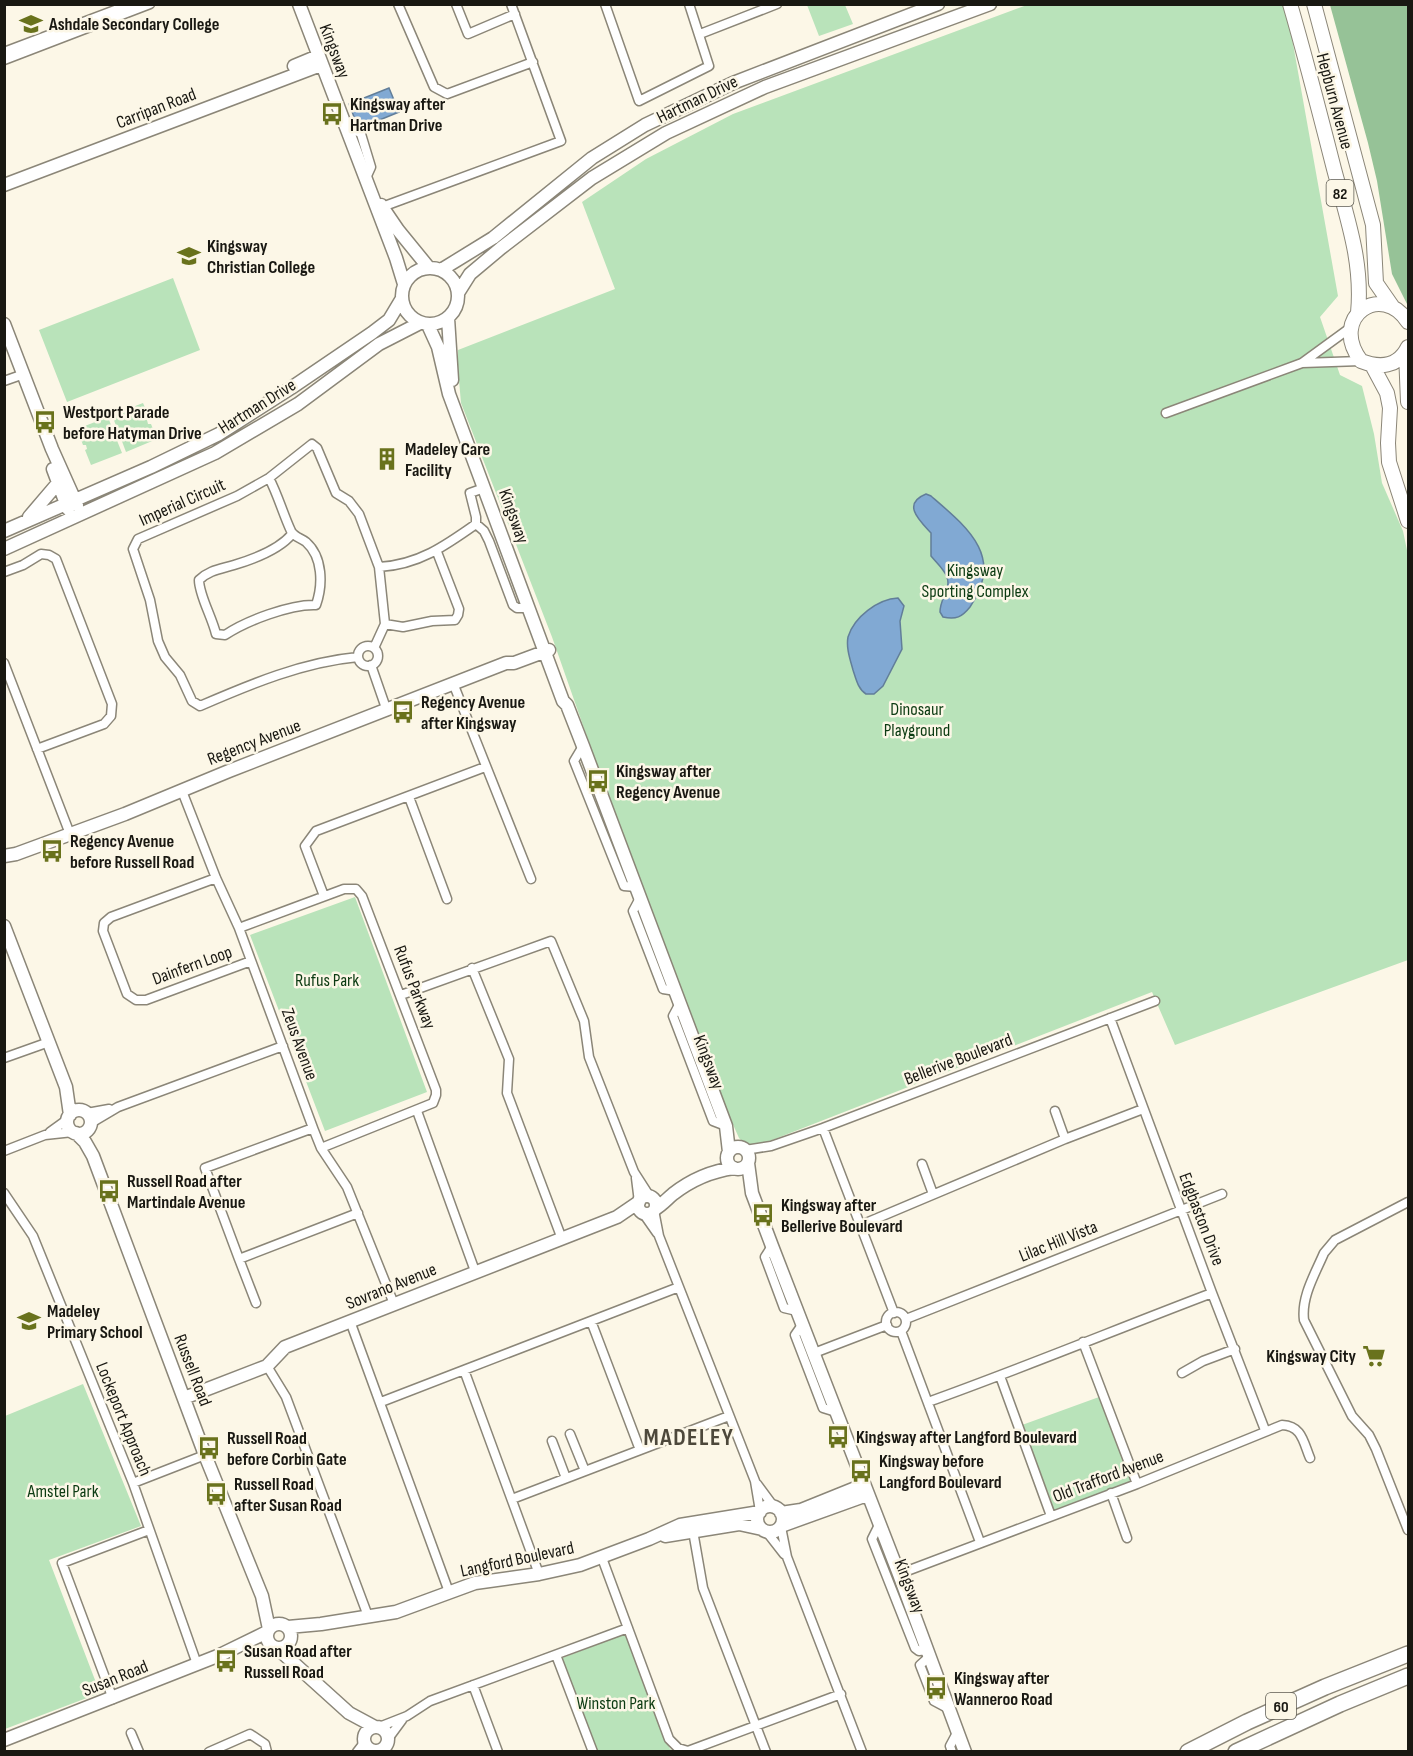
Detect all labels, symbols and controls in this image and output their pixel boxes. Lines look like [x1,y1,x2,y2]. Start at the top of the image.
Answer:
school or university icon: Ashdale Secondary College [18,11,44,37]
place label: Ashdale Secondary College [48,14,219,35]
street label: Kingsway [315,21,354,81]
street label: Hepburn Avenue [1312,51,1357,151]
street label: Hartman Drive [653,71,741,128]
street label: Carripan Road [113,84,199,133]
place label: Kingsway after Hartman Drive [350,94,446,136]
bus stop icon: Kingsway after Hartman Drive [319,101,345,127]
road number: 82 [1326,180,1354,206]
place label: Kingsway Christian College [207,236,315,278]
school or university icon: Kingsway Christian College [176,243,202,269]
street label: Hartman Drive [215,374,300,438]
place label: Westport Parade before Hatyman Drive [63,402,202,444]
bus stop icon: Westport Parade before Hatyman Drive [32,409,58,435]
place label: Madeley Care Facility [405,439,490,481]
building icon: Madeley Care Facility [374,446,400,472]
street label: Imperial Circuit [136,474,229,531]
street label: Kingsway [494,486,533,546]
park label: Kingsway Sporting Complex [922,560,1029,602]
place label: Regency Avenue after Kingsway [421,692,525,734]
bus stop icon: Regency Avenue after Kingsway [390,699,416,725]
park label: Dinosaur Playground [884,699,950,741]
street label: Regency Avenue [205,715,304,770]
place label: Kingsway after Regency Avenue [616,761,720,803]
bus stop icon: Kingsway after Regency Avenue [585,768,611,794]
place label: Regency Avenue before Russell Road [70,831,194,873]
bus stop icon: Regency Avenue before Russell Road [39,838,65,864]
street label: Dainfern Loop [149,941,235,990]
street label: Rufus Parkway [389,942,440,1032]
park label: Rufus Park [295,970,359,991]
street label: Zeus Avenue [277,1005,322,1083]
street label: Bellerive Boulevard [901,1029,1015,1090]
street label: Kingsway [689,1032,728,1092]
street label: Edgbaston Drive [1174,1170,1229,1269]
place label: Russell Road after Martindale Avenue [127,1171,245,1213]
bus stop icon: Russell Road after Martindale Avenue [96,1178,122,1204]
place label: Kingsway after Bellerive Boulevard [781,1195,903,1237]
bus stop icon: Kingsway after Bellerive Boulevard [750,1202,776,1228]
street label: Lilac Hill Vista [1016,1216,1100,1267]
street label: Sovrano Avenue [343,1259,440,1314]
place label: Madeley Primary School [47,1301,143,1343]
school or university icon: Madeley Primary School [16,1308,42,1334]
street label: Russell Road [169,1331,216,1409]
supermarket icon: Kingsway City [1361,1343,1387,1369]
place label: Kingsway City [1266,1346,1356,1367]
street label: Lockeport Approach [91,1359,156,1479]
district label: MADELEY [644,1423,734,1452]
bus stop icon: Kingsway after Langford Boulevard [825,1424,851,1450]
place label: Kingsway after Langford Boulevard [856,1427,1077,1448]
place label: Russell Road before Corbin Gate [227,1428,347,1470]
bus stop icon: Russell Road before Corbin Gate [196,1435,222,1461]
street label: Old Trafford Avenue [1050,1446,1167,1507]
place label: Kingsway before Langford Boulevard [879,1451,1002,1493]
bus stop icon: Kingsway before Langford Boulevard [848,1458,874,1484]
place label: Russell Road after Susan Road [234,1474,342,1516]
park label: Amstel Park [26,1481,99,1502]
bus stop icon: Russell Road after Susan Road [203,1481,229,1507]
street label: Langford Boulevard [458,1537,576,1582]
street label: Kingsway [890,1556,929,1616]
place label: Susan Road after Russell Road [244,1641,352,1683]
bus stop icon: Susan Road after Russell Road [213,1648,239,1674]
street label: Susan Road [79,1656,151,1701]
place label: Kingsway after Wanneroo Road [954,1668,1053,1710]
bus stop icon: Kingsway after Wanneroo Road [923,1675,949,1701]
park label: Winston Park [577,1693,656,1714]
road number: 60 [1266,1693,1296,1719]

